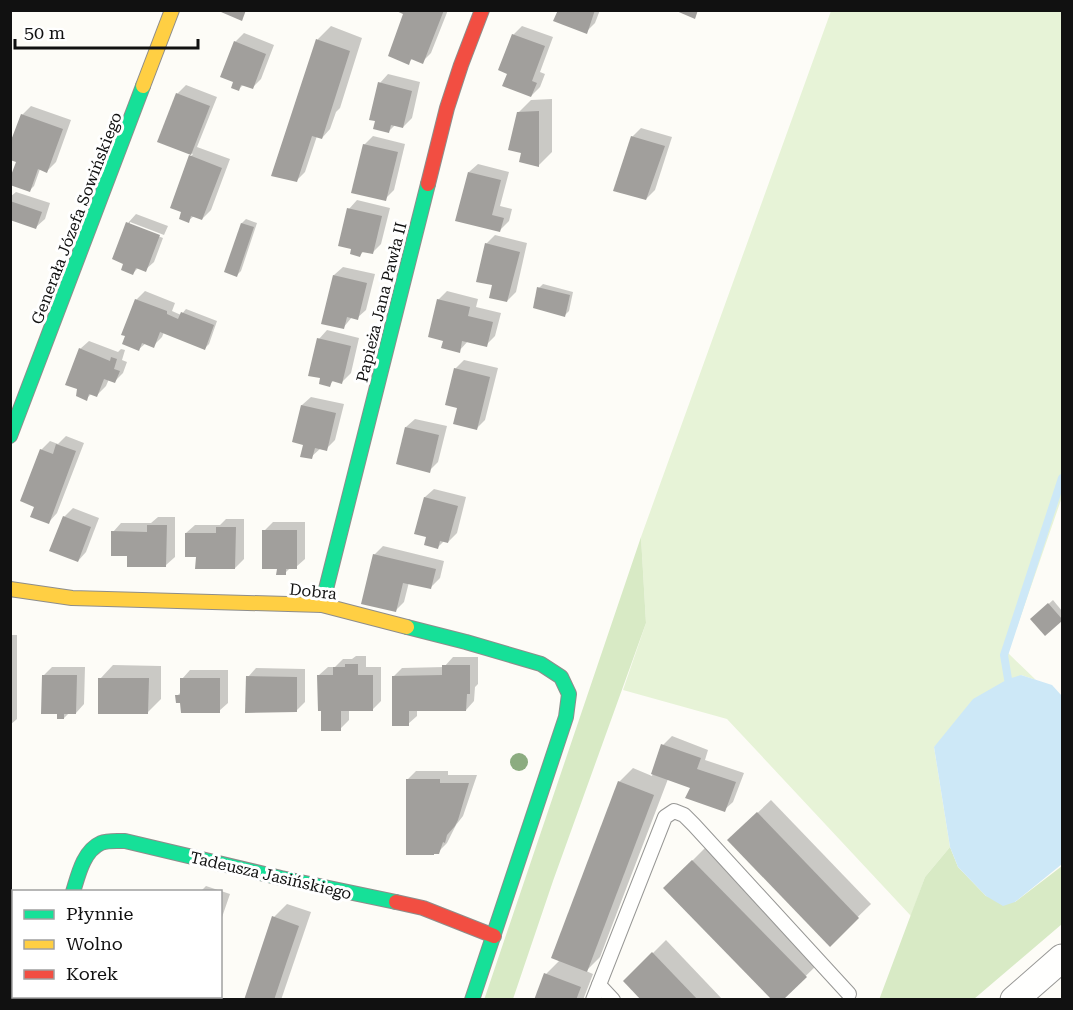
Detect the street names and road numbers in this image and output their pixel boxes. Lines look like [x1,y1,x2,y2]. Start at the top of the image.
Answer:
street label: Generała Józefa Sowińskiego [27,109,126,327]
street label: Papieża Jana Pawła II [352,220,411,384]
street label: Dobra [288,580,338,603]
street label: Tadeusza Jasińskiego [188,848,354,903]

